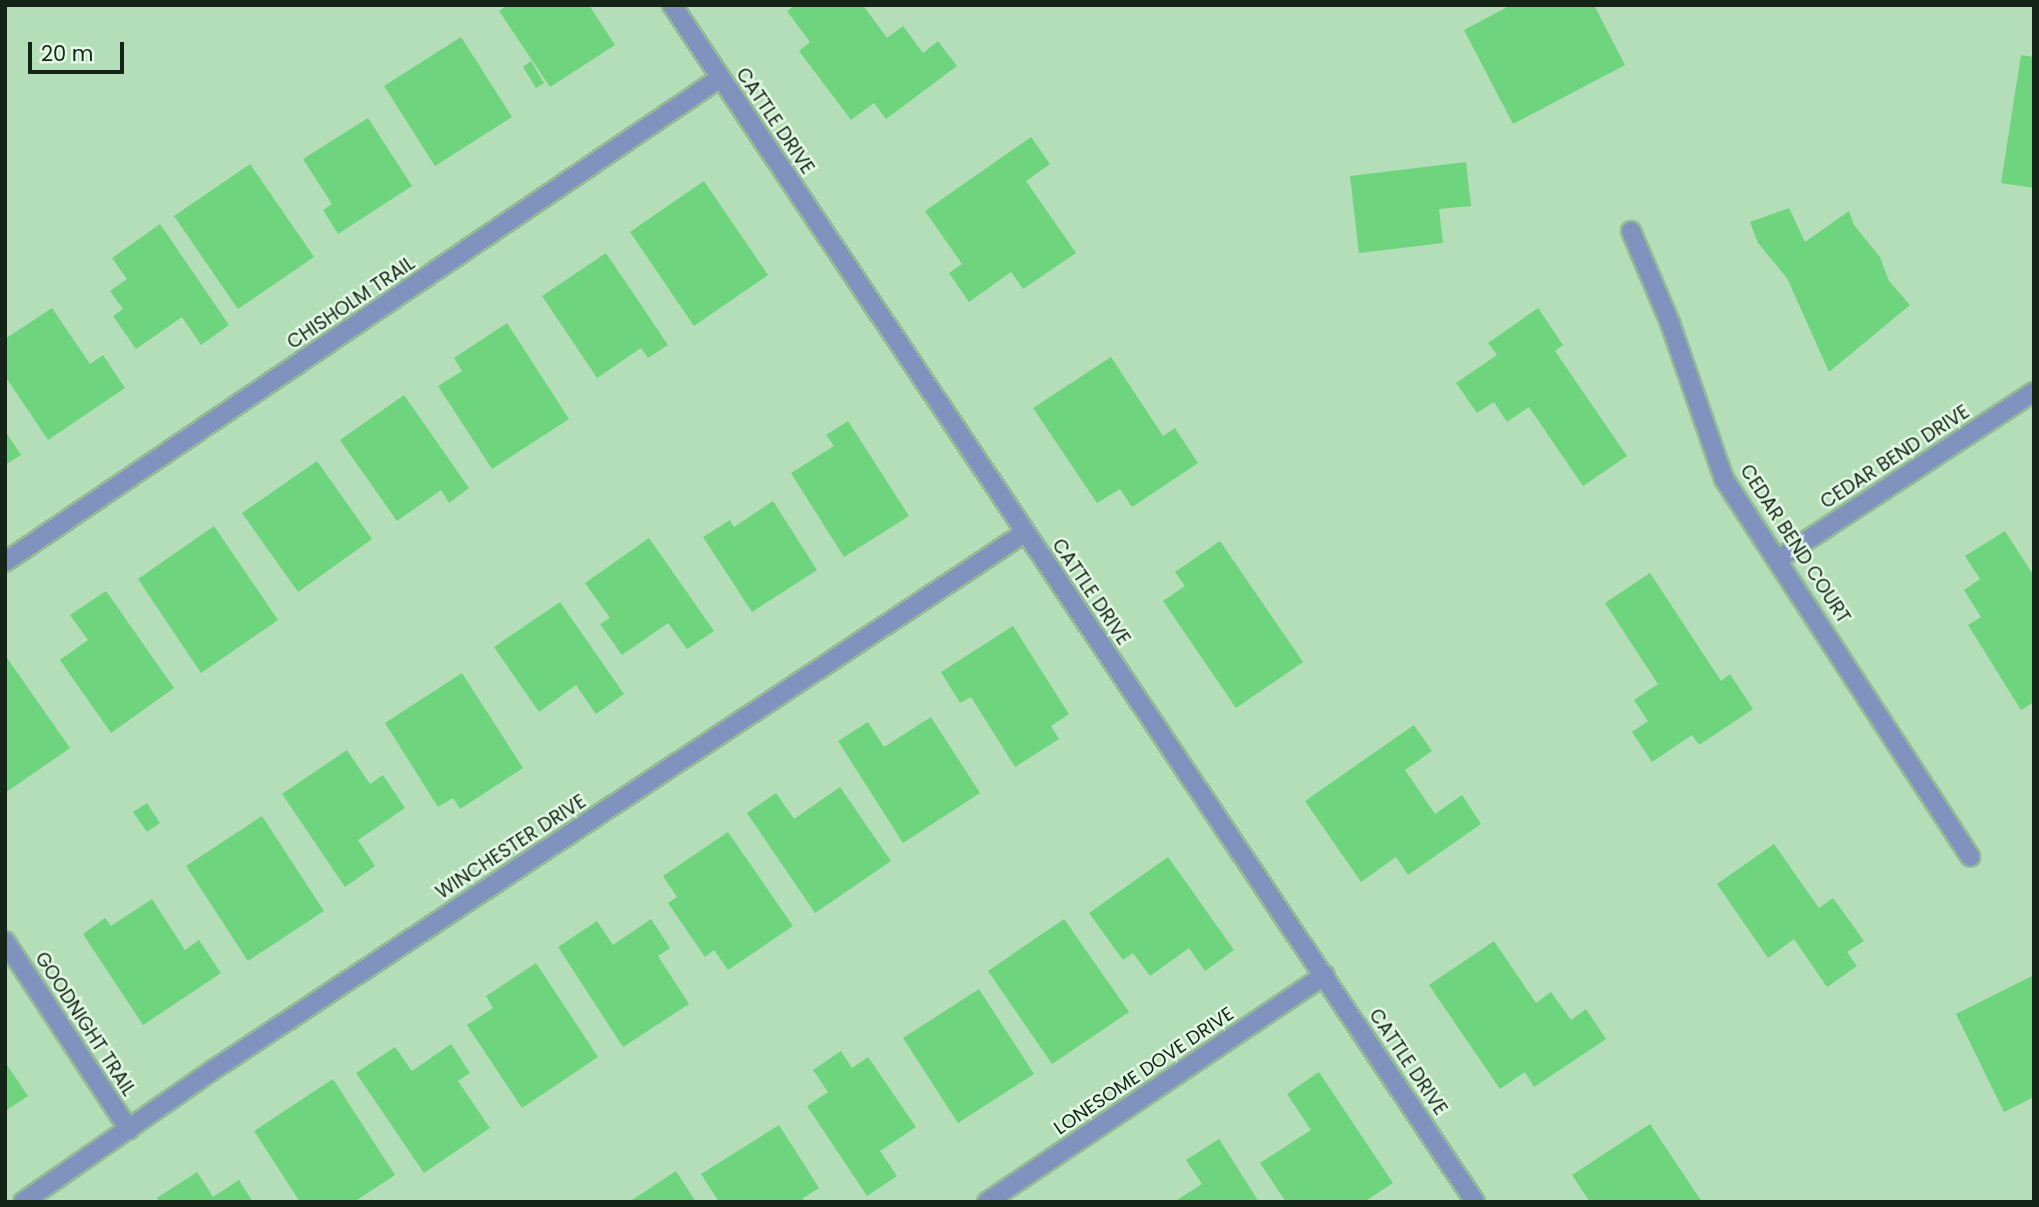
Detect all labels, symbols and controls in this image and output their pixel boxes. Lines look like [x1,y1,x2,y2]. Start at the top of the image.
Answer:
scale bar [32,28,128,72]
text: 20 m [41,39,94,68]
street label: CATTLE DRIVE [731,64,819,178]
street label: CHISHOLM TRAIL [283,252,419,354]
street label: CEDAR BEND DRIVE [1816,400,1974,514]
street label: CEDAR BEND COURT [1735,460,1855,628]
street label: CATTLE DRIVE [1047,535,1135,649]
street label: WINCHESTER DRIVE [432,790,590,904]
street label: GOODNIGHT TRAIL [30,948,140,1100]
street label: LONESOME DOVE DRIVE [1050,1002,1238,1140]
street label: CATTLE DRIVE [1364,1005,1452,1119]

